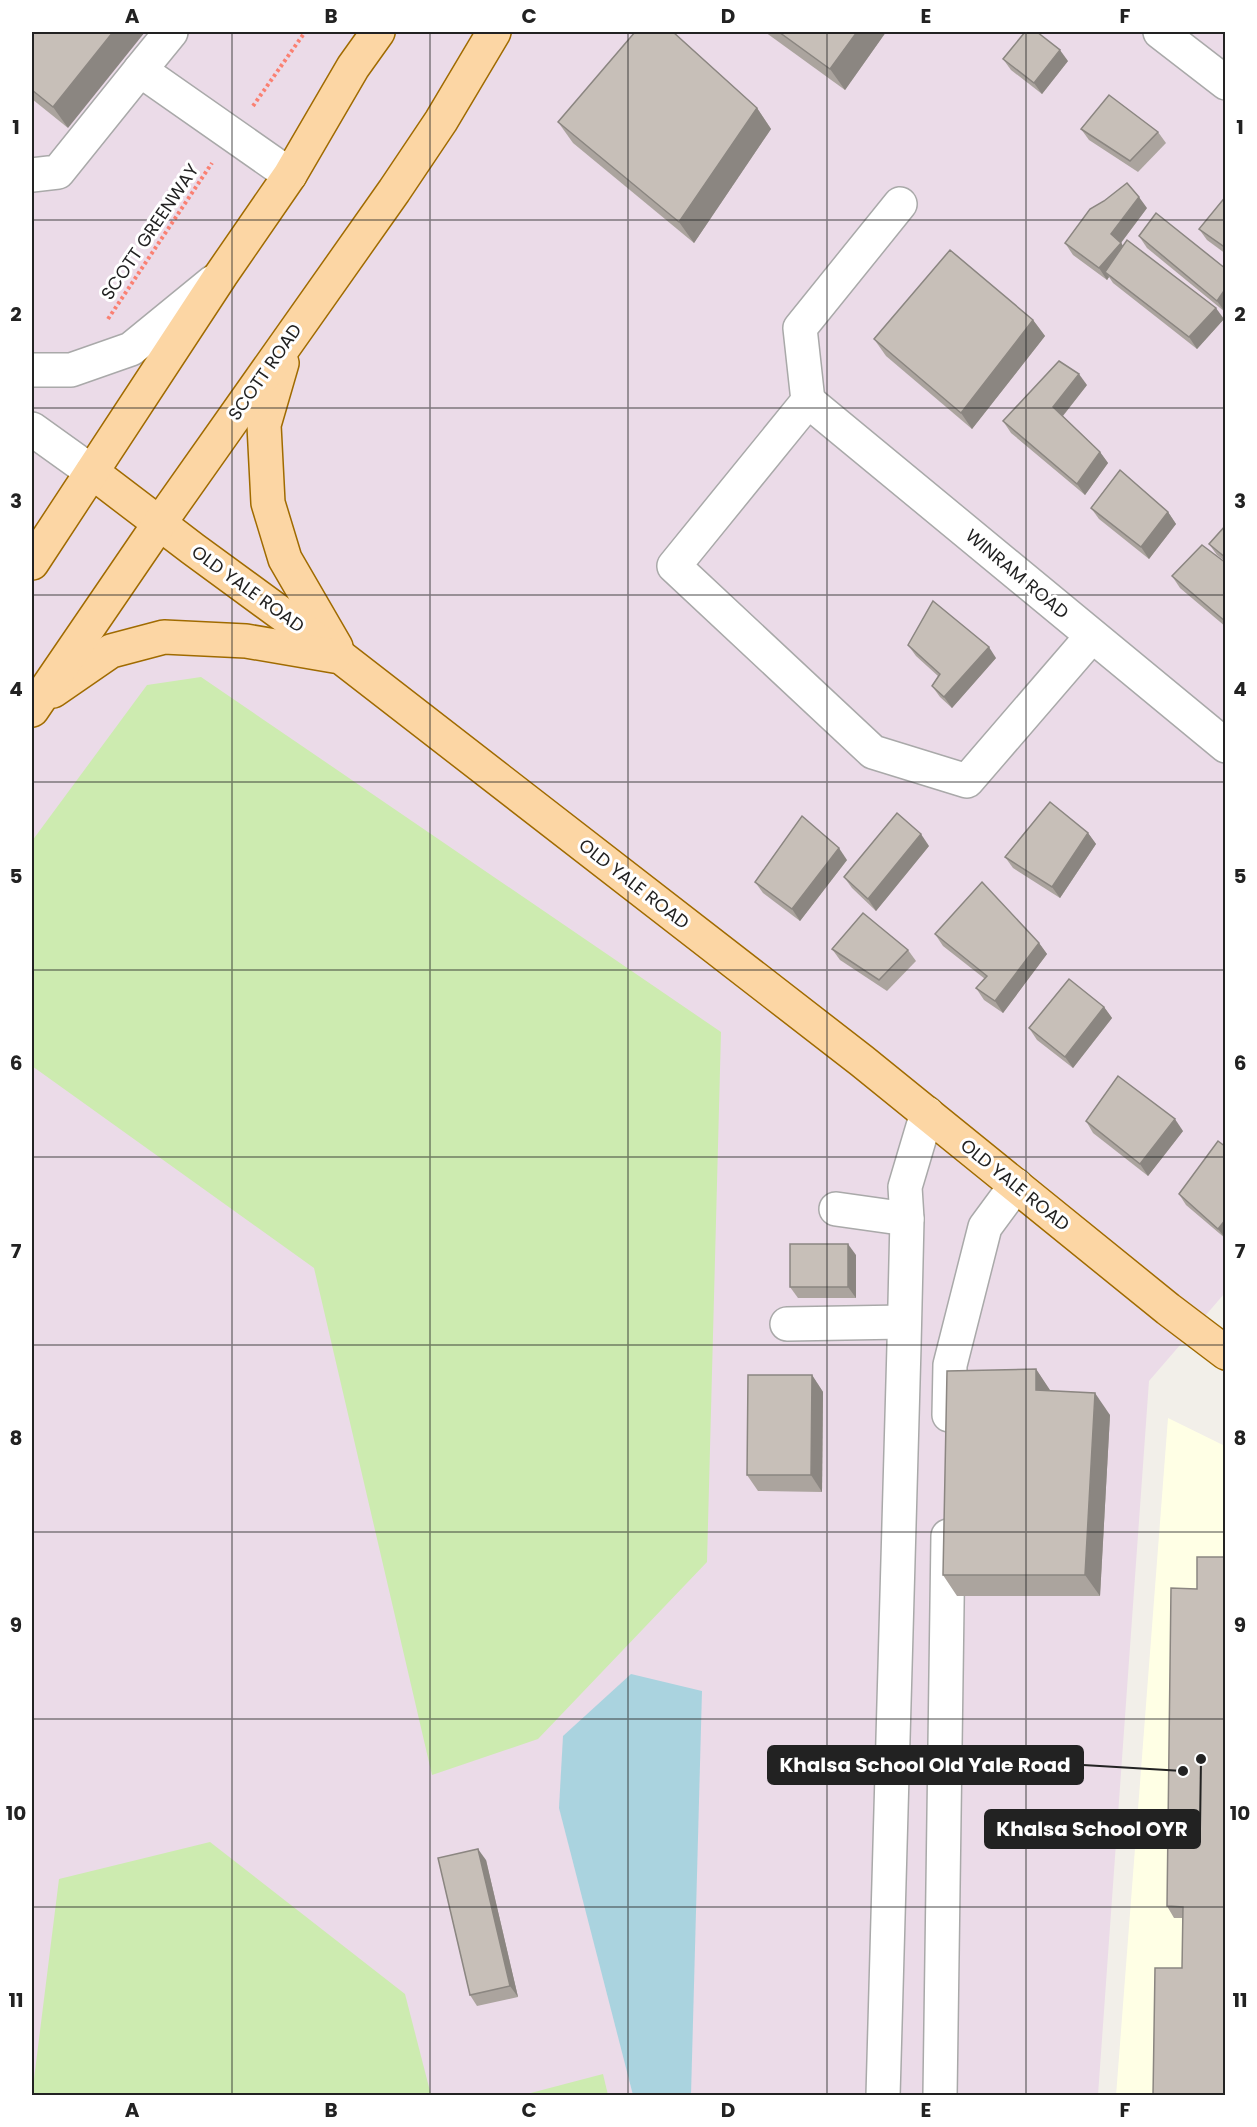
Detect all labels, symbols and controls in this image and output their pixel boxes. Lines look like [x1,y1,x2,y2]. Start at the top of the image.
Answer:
text: A [125,2,140,30]
text: B [324,2,338,30]
text: C [521,2,537,30]
text: D [721,2,735,30]
text: E [921,2,931,30]
text: F [1120,2,1131,30]
text: 1 [12,113,20,141]
text: 1 [1236,113,1244,141]
street label: SCOTT GREENWAY [95,158,205,305]
text: 2 [10,300,22,328]
text: 2 [1234,300,1246,328]
street label: SCOTT ROAD [222,318,307,425]
text: 3 [10,487,22,515]
text: 3 [1234,487,1246,515]
street label: WINRAM ROAD [960,523,1074,624]
street label: OLD YALE ROAD [187,539,310,638]
text: 4 [9,675,23,703]
text: 4 [1233,675,1247,703]
street label: OLD YALE ROAD [574,833,695,935]
text: 5 [10,862,23,890]
text: 5 [1234,862,1247,890]
text: 6 [10,1049,22,1077]
text: 6 [1234,1049,1246,1077]
street label: OLD YALE ROAD [955,1133,1075,1236]
text: 7 [11,1237,22,1265]
text: 7 [1235,1237,1246,1265]
text: 8 [10,1424,22,1452]
text: 8 [1234,1424,1246,1452]
text: 9 [10,1611,22,1639]
text: 9 [1234,1611,1246,1639]
callout: Khalsa School Old Yale Road [768,1746,1083,1784]
text: Khalsa School Old Yale Road [779,1751,1071,1779]
text: 10 [6,1799,26,1827]
text: 10 [1230,1799,1250,1827]
callout: Khalsa School OYR [985,1810,1200,1848]
text: Khalsa School OYR [996,1815,1188,1843]
text: 11 [8,1986,24,2014]
text: 11 [1232,1986,1248,2014]
text: A [125,2096,140,2124]
text: B [324,2096,338,2124]
text: C [521,2096,537,2124]
text: D [721,2096,735,2124]
text: E [921,2096,931,2124]
text: F [1120,2096,1131,2124]

